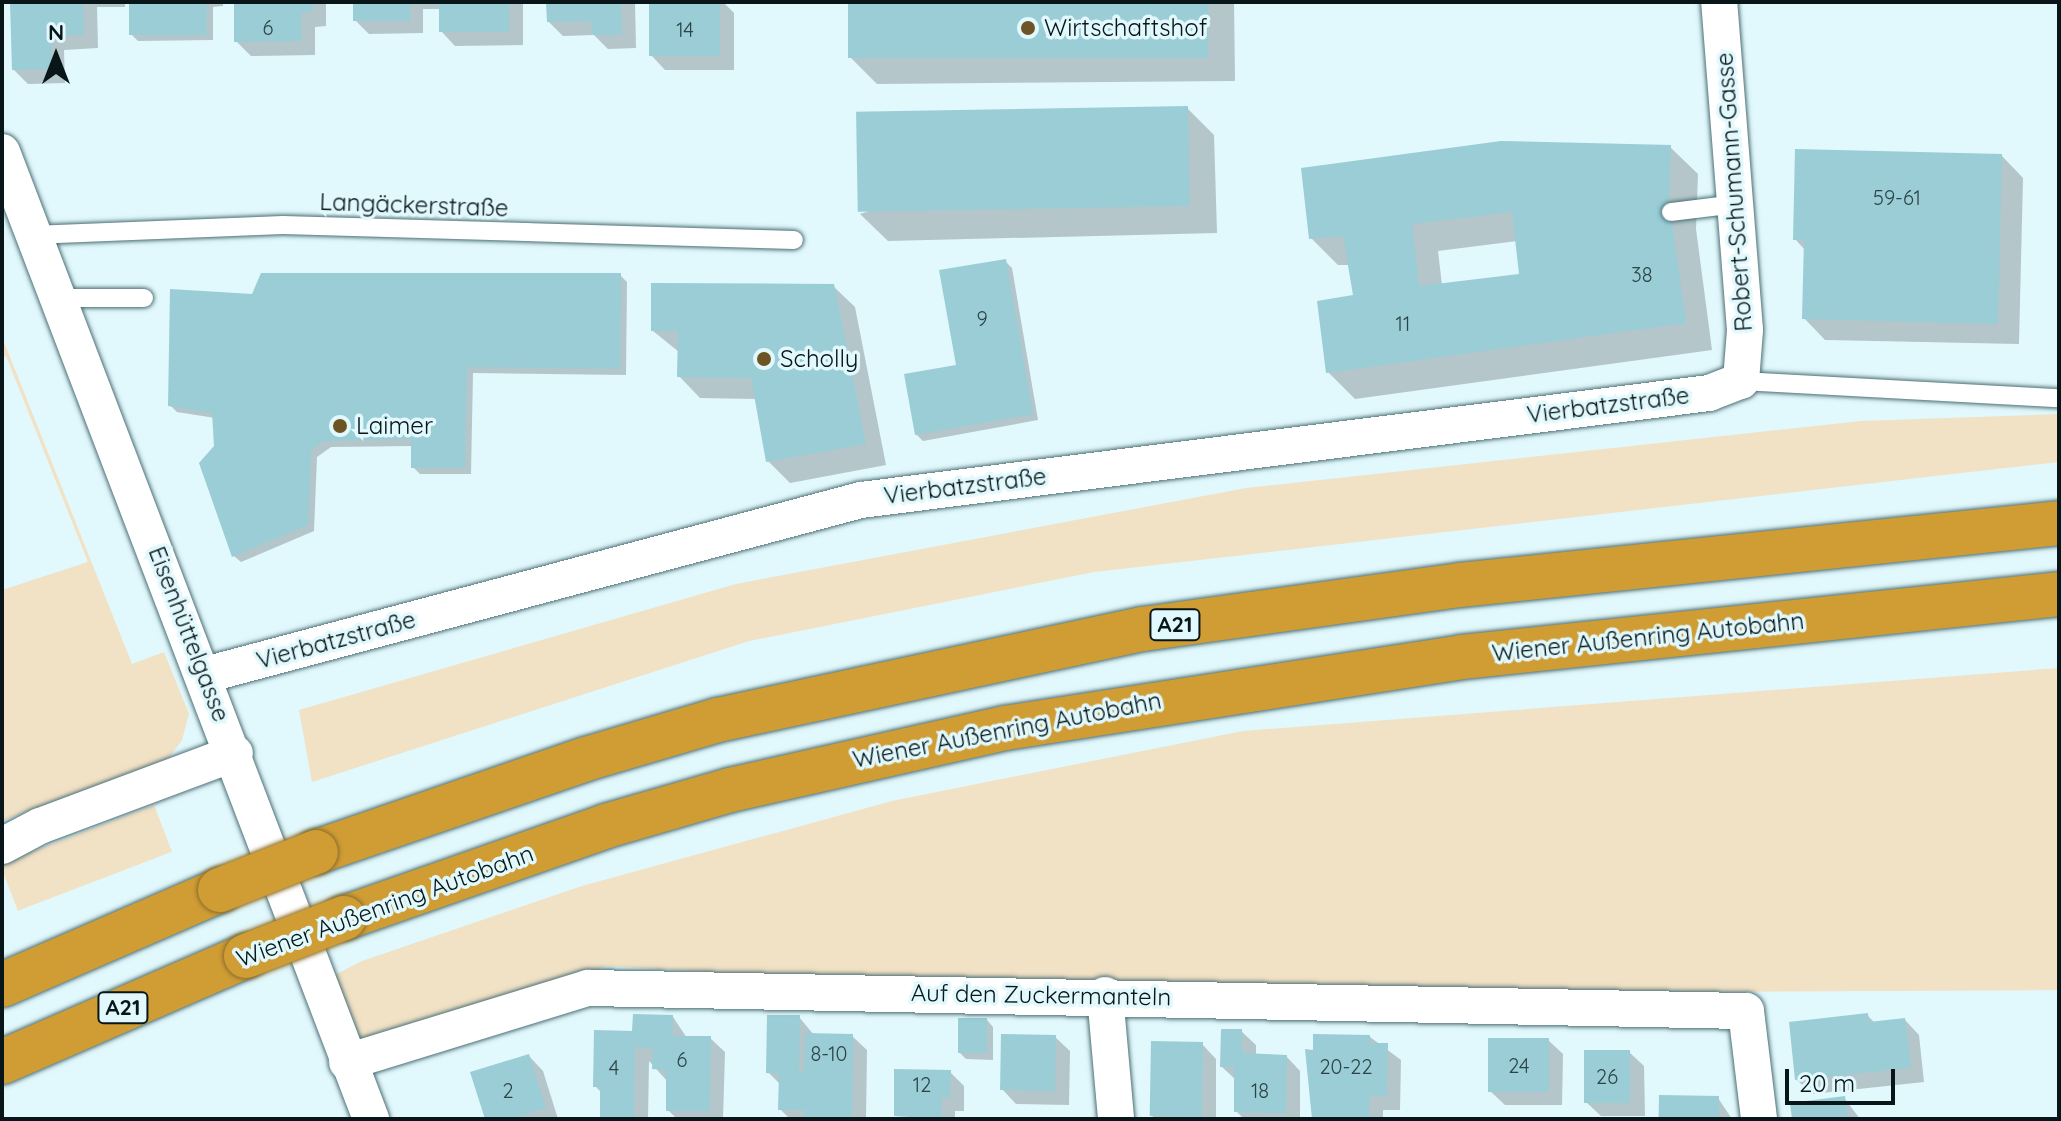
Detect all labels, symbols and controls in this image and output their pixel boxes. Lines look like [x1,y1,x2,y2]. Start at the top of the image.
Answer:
place label: Wirtschaftshof [1044,14,1207,42]
house number: 6 [263,15,273,39]
north arrow [16,16,96,96]
house number: 14 [676,17,694,41]
text: N [48,18,64,46]
marker: Wirtschaftshof [1019,19,1037,37]
street label: Robert-Schumann-Gasse [1710,52,1758,332]
house number: 59-61 [1873,185,1921,209]
street label: Langäckerstraße [319,187,509,223]
house number: 38 [1631,262,1653,286]
house number: 9 [976,306,988,330]
house number: 11 [1396,311,1410,335]
place label: Scholly [780,345,858,373]
marker: Scholly [755,350,773,368]
street label: Vierbatzstraße [1525,381,1691,429]
place label: Laimer [356,412,433,440]
marker: Laimer [331,417,349,435]
street label: Vierbatzstraße [882,462,1048,510]
street label: Eisenhüttelgasse [142,542,236,726]
street label: Vierbatzstraße [253,605,419,675]
street label: Wiener Außenring Autobahn [1490,606,1806,668]
road number: A21 [1149,607,1201,643]
street label: Wiener Außenring Autobahn [850,686,1164,774]
street label: Wiener Außenring Autobahn [233,839,537,973]
street label: Auf den Zuckermanteln [911,978,1171,1012]
road number: A21 [97,990,149,1026]
house number: 8-10 [811,1041,847,1065]
house number: 6 [677,1047,687,1071]
house number: 24 [1508,1053,1530,1077]
scale bar [1789,1053,1899,1103]
house number: 20-22 [1320,1054,1372,1078]
house number: 4 [609,1055,619,1079]
house number: 26 [1596,1064,1618,1088]
text: 20 m [1799,1068,1855,1098]
house number: 12 [913,1072,931,1096]
house number: 2 [502,1078,514,1102]
house number: 18 [1251,1078,1269,1102]

